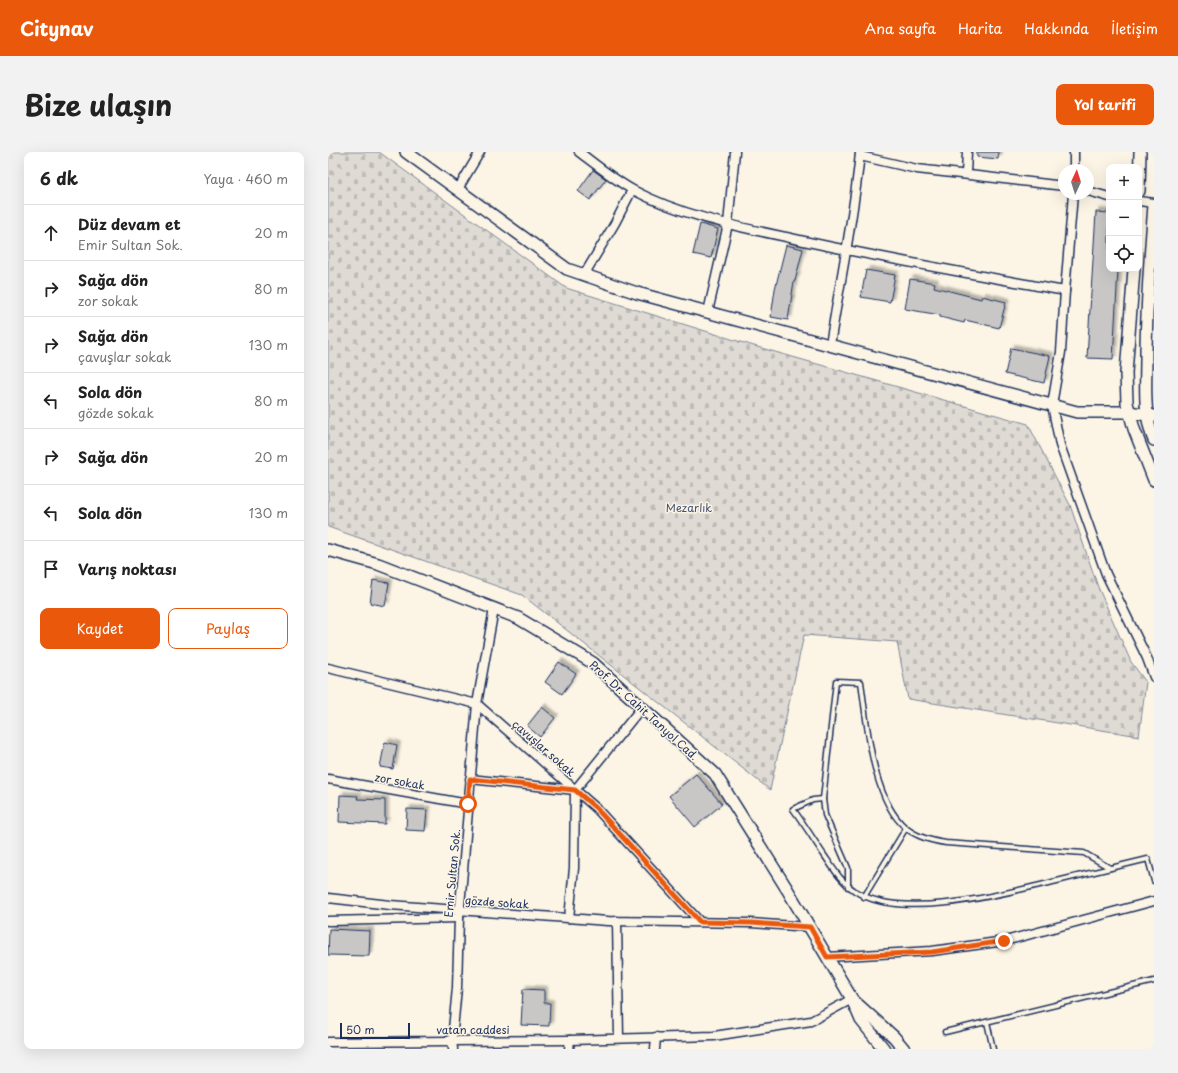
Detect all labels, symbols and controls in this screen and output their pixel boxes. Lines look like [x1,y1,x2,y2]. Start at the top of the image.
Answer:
text: Citynav [20,14,93,42]
text: Ana sayfa [865,18,936,39]
text: Harita [958,18,1002,39]
text: Hakkında [1024,18,1089,39]
text: İletişim [1111,18,1158,39]
text: Bize ulaşın [24,83,172,126]
button: Yol tarifi [1056,84,1154,125]
north arrow [1058,164,1094,200]
map controls [1106,164,1142,272]
button: + [1106,164,1142,200]
text: 6 dk [40,165,78,191]
text: Yaya · 460 m [203,169,288,188]
button: − [1106,200,1142,236]
text: Düz devam et [78,212,181,235]
icon: ahead [40,222,62,244]
text: 20 m [254,223,288,242]
text: Emir Sultan Sok. [78,235,183,254]
button: locate [1106,236,1142,272]
text: Sağa dön [78,268,148,291]
icon: right [40,278,62,300]
text: 80 m [254,279,288,298]
text: zor sokak [78,291,138,310]
text: Sağa dön [78,324,148,347]
icon: right [40,334,62,356]
text: 130 m [249,335,288,354]
text: çavuşlar sokak [78,347,171,366]
text: Sola dön [78,380,142,403]
icon: left [40,390,62,412]
text: 80 m [254,391,288,410]
text: gözde sokak [78,403,154,422]
text: Sağa dön [78,445,148,468]
icon: right [40,446,62,468]
text: 20 m [254,447,288,466]
park label: Mezarlık [666,499,712,516]
text: Sola dön [78,501,142,524]
icon: left [40,502,62,524]
text: 130 m [249,503,288,522]
text: Varış noktası [78,557,177,580]
icon: arrive [40,558,62,580]
button: Kaydet [40,608,160,649]
button: Paylaş [168,608,288,649]
street label: Prof. Dr. Cahit Tanyol Cad. [586,656,702,764]
street label: çavuşlar sokak [509,716,580,781]
street label: zor sokak [373,768,427,794]
route start [459,795,477,813]
street label: Emir Sultan Sok. [440,828,464,918]
street label: gözde sokak [464,891,530,913]
route end [995,932,1013,950]
scale bar [340,1021,410,1040]
text: 50 m [346,1021,375,1038]
street label: vatan caddesi [436,1021,510,1038]

